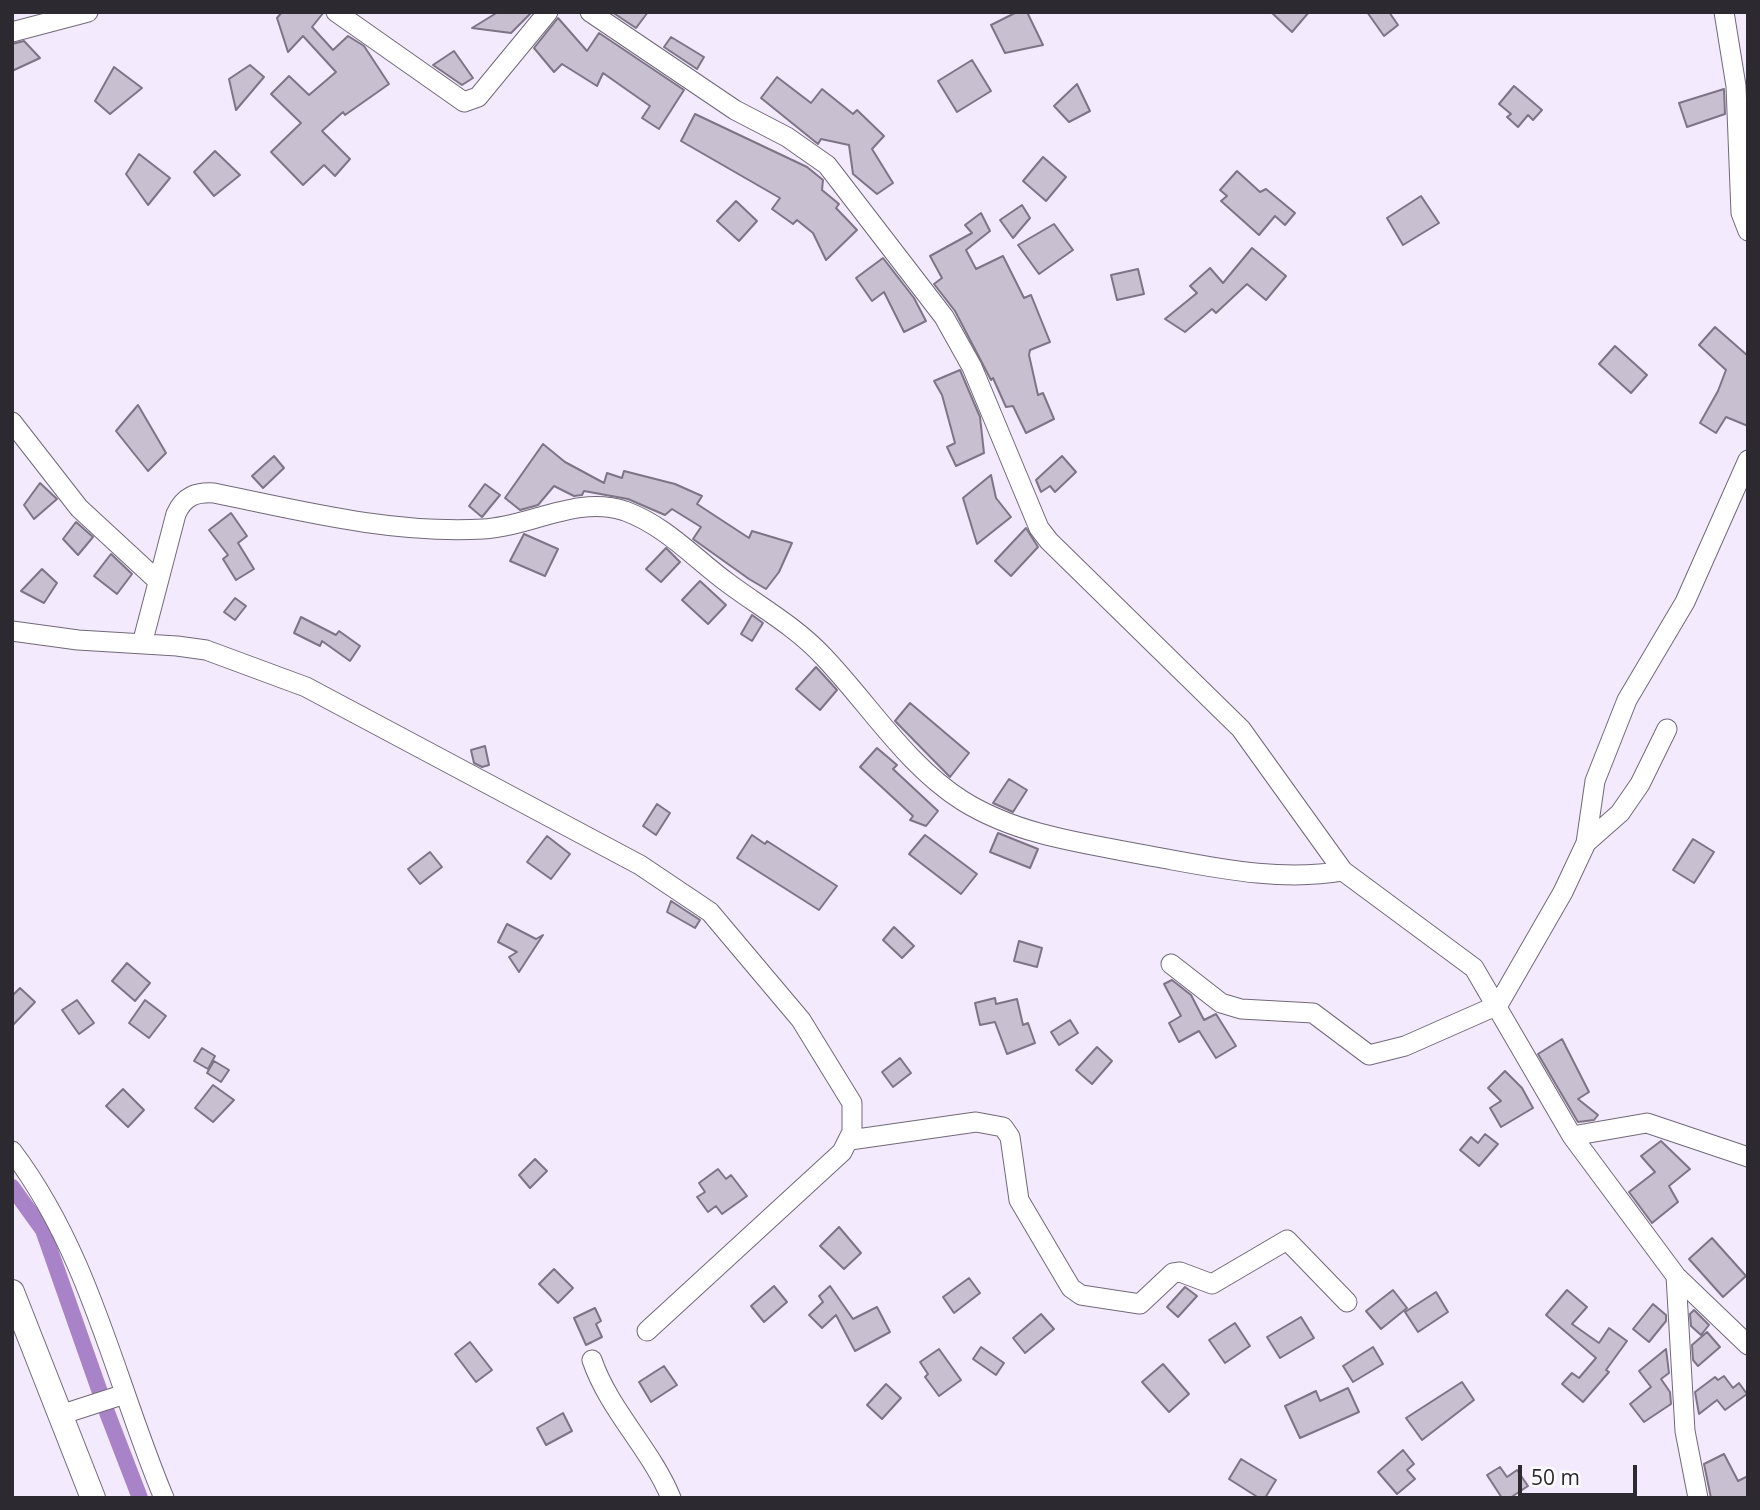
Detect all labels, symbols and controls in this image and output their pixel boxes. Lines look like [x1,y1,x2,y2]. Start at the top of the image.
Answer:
scale bar [1522,1450,1641,1494]
text: 50 m [1531,1463,1580,1491]

